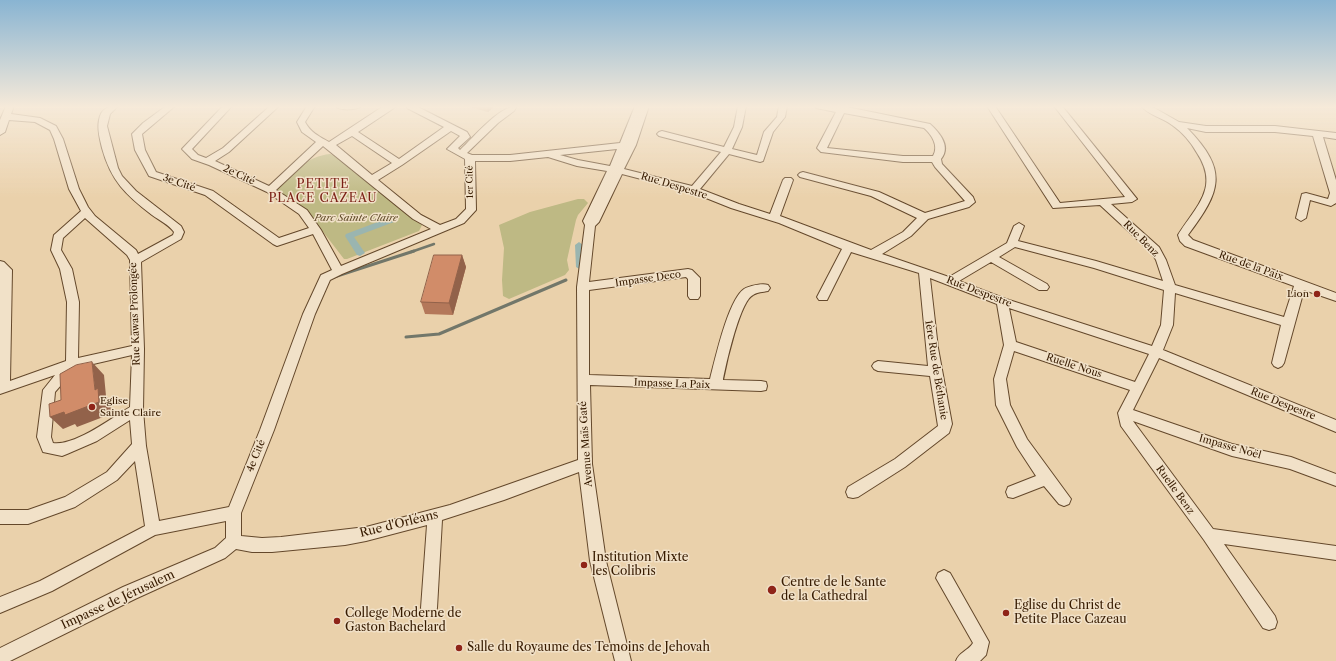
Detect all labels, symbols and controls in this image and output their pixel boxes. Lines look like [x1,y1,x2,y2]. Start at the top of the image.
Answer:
street label: 2e Cité [221,162,257,188]
street label: 1er Cité [464,165,476,199]
street label: Rue Despestre [639,170,709,202]
street label: 3e Cité [161,172,197,194]
district label: PETITE PLACE CAZEAU [268,178,378,206]
park label: Parc Sainte Claire [314,212,398,224]
street label: Rue Benz [1121,219,1161,259]
street label: Rue de la Paix [1217,249,1285,283]
street label: Rue Kawas Prolongée [127,262,143,366]
street label: Impasse Deco [614,268,682,290]
street label: Rue Despestre [945,274,1013,310]
place label: Lion [1287,288,1309,300]
marker: Lion [1312,289,1322,299]
street label: 1ère Rue de Béthanie [922,319,950,421]
street label: Ruelle Nous [1045,351,1103,381]
street label: Impasse La Paix [634,377,710,391]
street label: Rue Despestre [1249,385,1317,423]
place label: Eglise Sainte Claire [100,395,161,418]
street label: Avenue Maïs Gaté [577,401,595,487]
marker: Eglise Sainte Claire [87,402,97,412]
street label: Impasse Noël [1197,432,1263,462]
street label: 4e Cité [244,438,268,474]
street label: Ruelle Benz [1153,463,1197,517]
street label: Rue d'Orléans [358,507,440,541]
place label: Institution Mixte les Colibris [592,551,688,579]
marker: Institution Mixte les Colibris [579,560,589,570]
street label: Impasse de Jérusalem [59,567,177,633]
place label: Centre de le Sante de la Cathedral [781,576,886,604]
marker: Centre de le Sante de la Cathedral [766,584,778,596]
place label: Eglise du Christ de Petite Place Cazeau [1014,599,1127,627]
place label: College Moderne de Gaston Bachelard [345,607,461,635]
marker: Eglise du Christ de Petite Place Cazeau [1001,608,1011,618]
marker: College Moderne de Gaston Bachelard [332,616,342,626]
place label: Salle du Royaume des Temoins de Jehovah [467,641,710,655]
marker: Salle du Royaume des Temoins de Jehovah [454,643,464,653]

